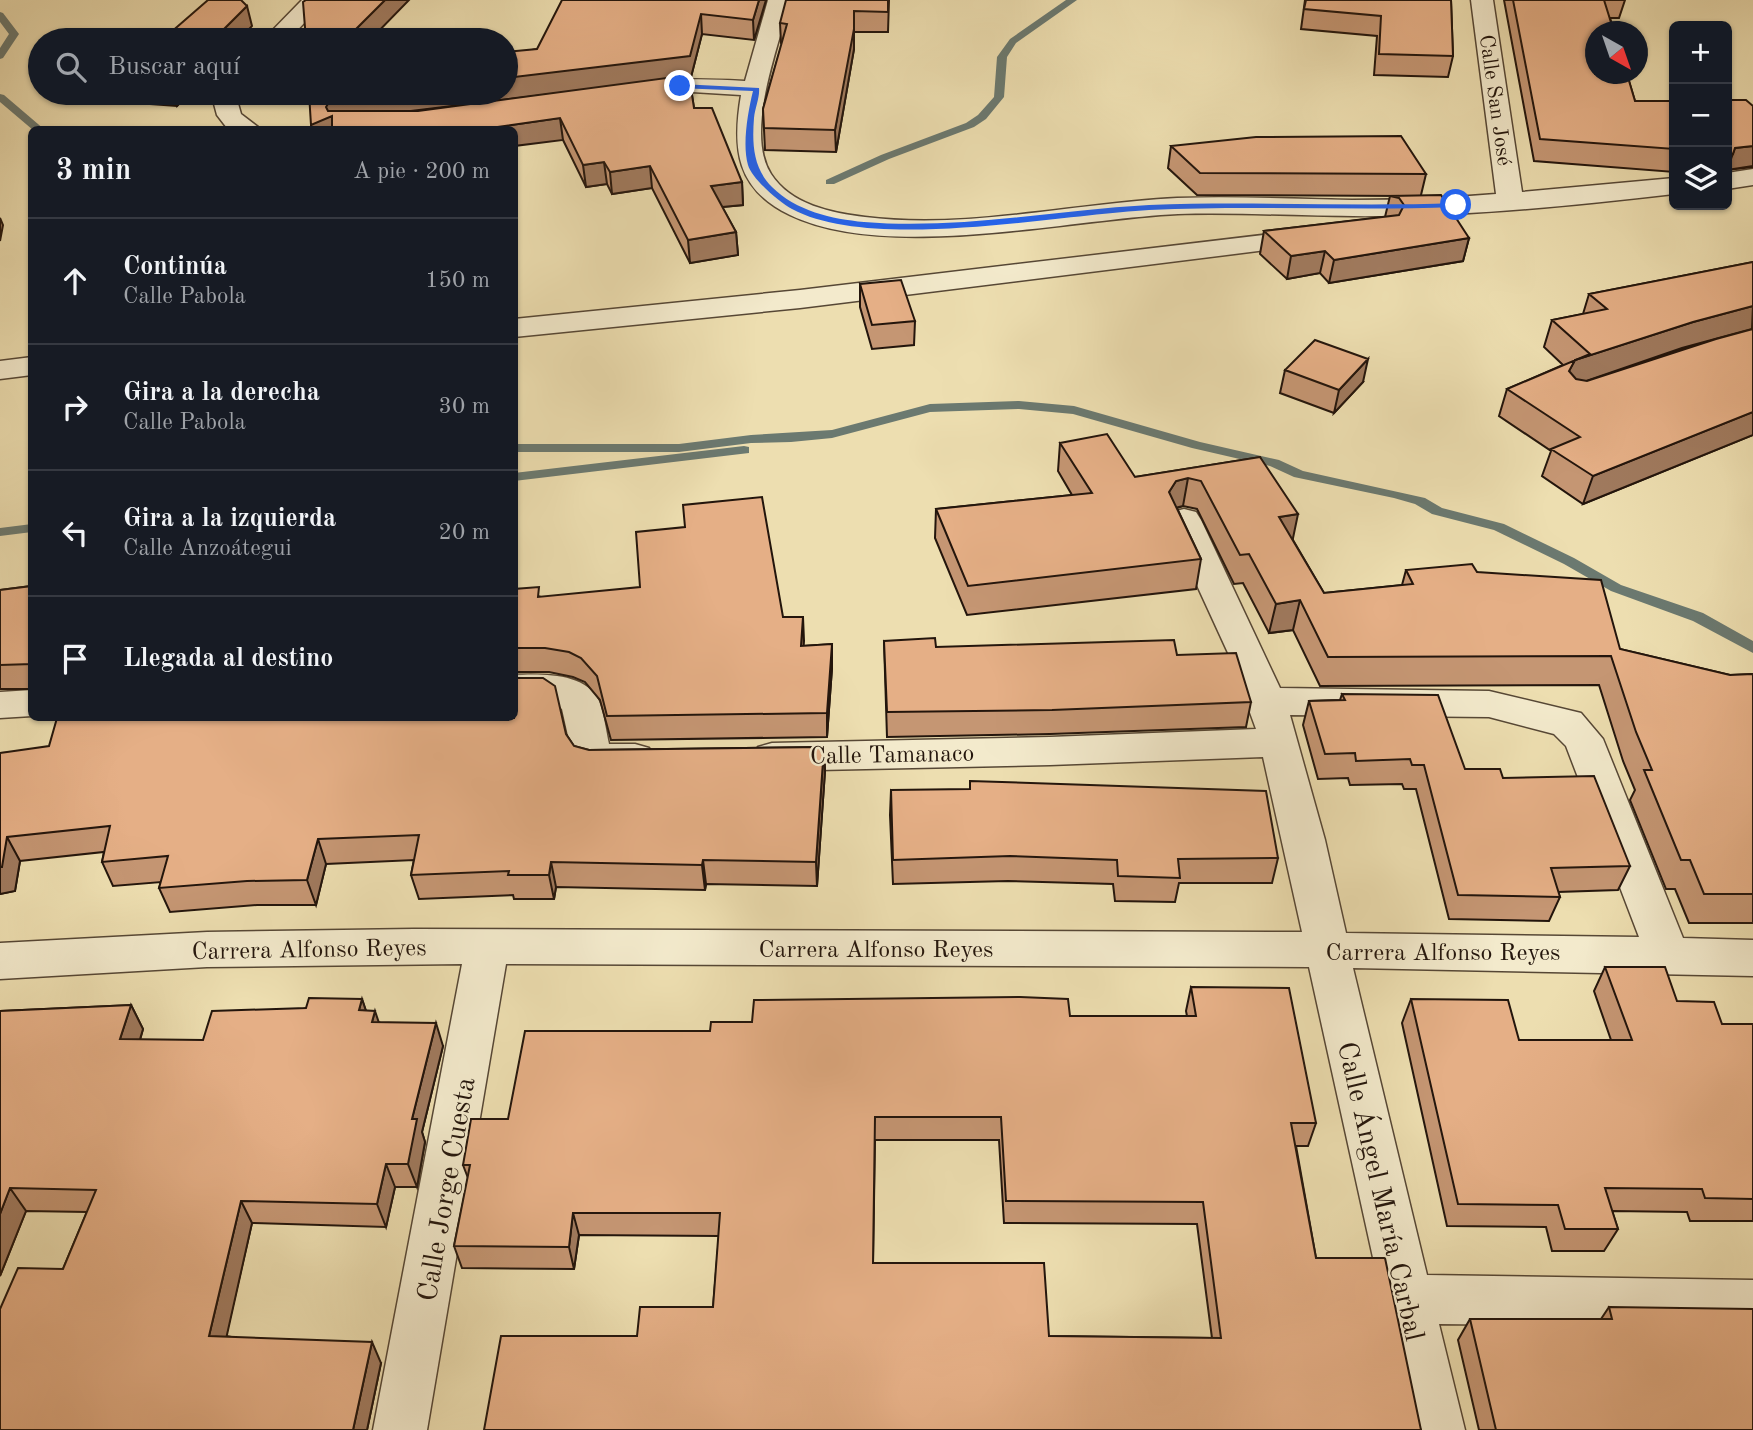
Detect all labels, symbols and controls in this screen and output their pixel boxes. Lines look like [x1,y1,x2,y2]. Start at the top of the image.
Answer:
north arrow [1585,21,1648,84]
map controls [1669,21,1732,210]
button: + [1669,21,1732,84]
search box [28,28,518,105]
street label: Calle San José [1475,33,1514,167]
icon: search [52,48,90,86]
text: Buscar aquí [108,54,240,80]
route end [664,70,695,101]
button: − [1669,84,1732,147]
button: layers [1669,147,1732,210]
text: 3 min [56,156,131,186]
text: A pie · 200 m [353,160,490,183]
route start [1440,189,1471,220]
text: Continúa [123,254,227,280]
icon: ahead [56,262,94,300]
text: 150 m [425,269,490,292]
text: Calle Pabola [123,285,246,308]
text: Gira a la derecha [123,380,320,406]
icon: right [56,388,94,426]
text: 30 m [439,395,490,418]
text: Calle Pabola [123,411,246,434]
text: Gira a la izquierda [123,506,336,532]
icon: left [56,514,94,552]
text: 20 m [439,521,490,544]
text: Calle Anzoátegui [123,537,292,560]
icon: arrive [56,640,94,678]
text: Llegada al destino [123,646,333,672]
street label: Calle Tamanaco [810,743,974,769]
street label: Carrera Alfonso Reyes [191,937,427,965]
street label: Carrera Alfonso Reyes [759,939,993,963]
street label: Carrera Alfonso Reyes [1326,942,1560,966]
street label: Calle Ángel María Carbal [1331,1038,1432,1344]
street label: Calle Jorge Cuesta [414,1075,481,1304]

